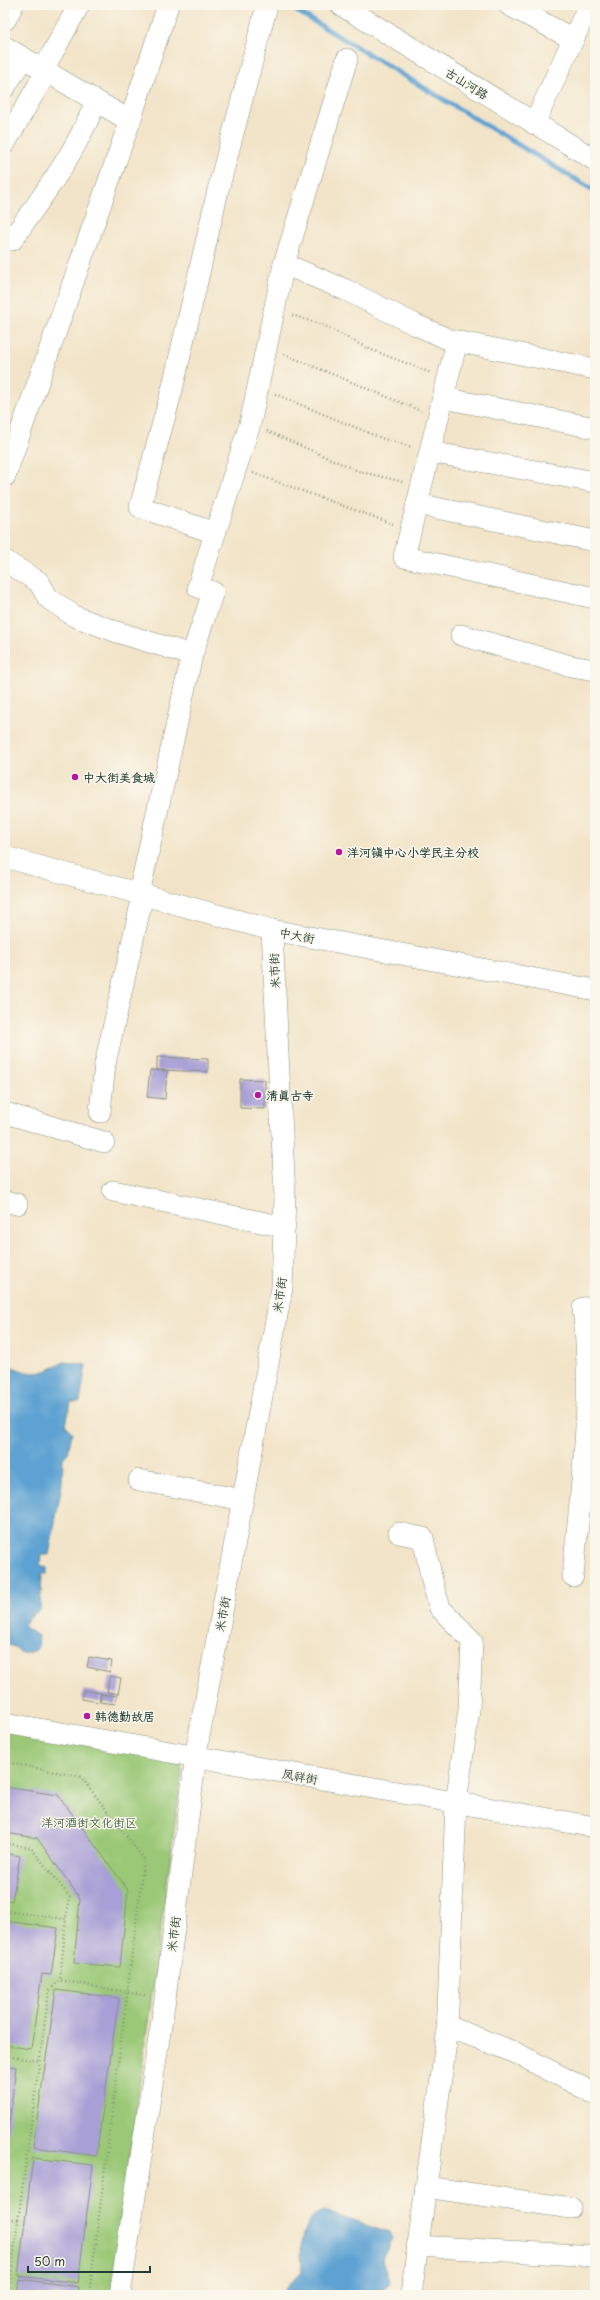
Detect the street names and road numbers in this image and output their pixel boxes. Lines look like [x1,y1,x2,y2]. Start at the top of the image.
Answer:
street label: 古山河路 [442,63,492,103]
street label: 中大街 [278,923,316,947]
street label: 米市街 [264,953,284,989]
street label: 米市街 [268,1276,290,1314]
street label: 米市街 [210,1595,234,1633]
street label: 凤祥街 [281,1764,319,1788]
street label: 米市街 [162,1915,184,1953]

